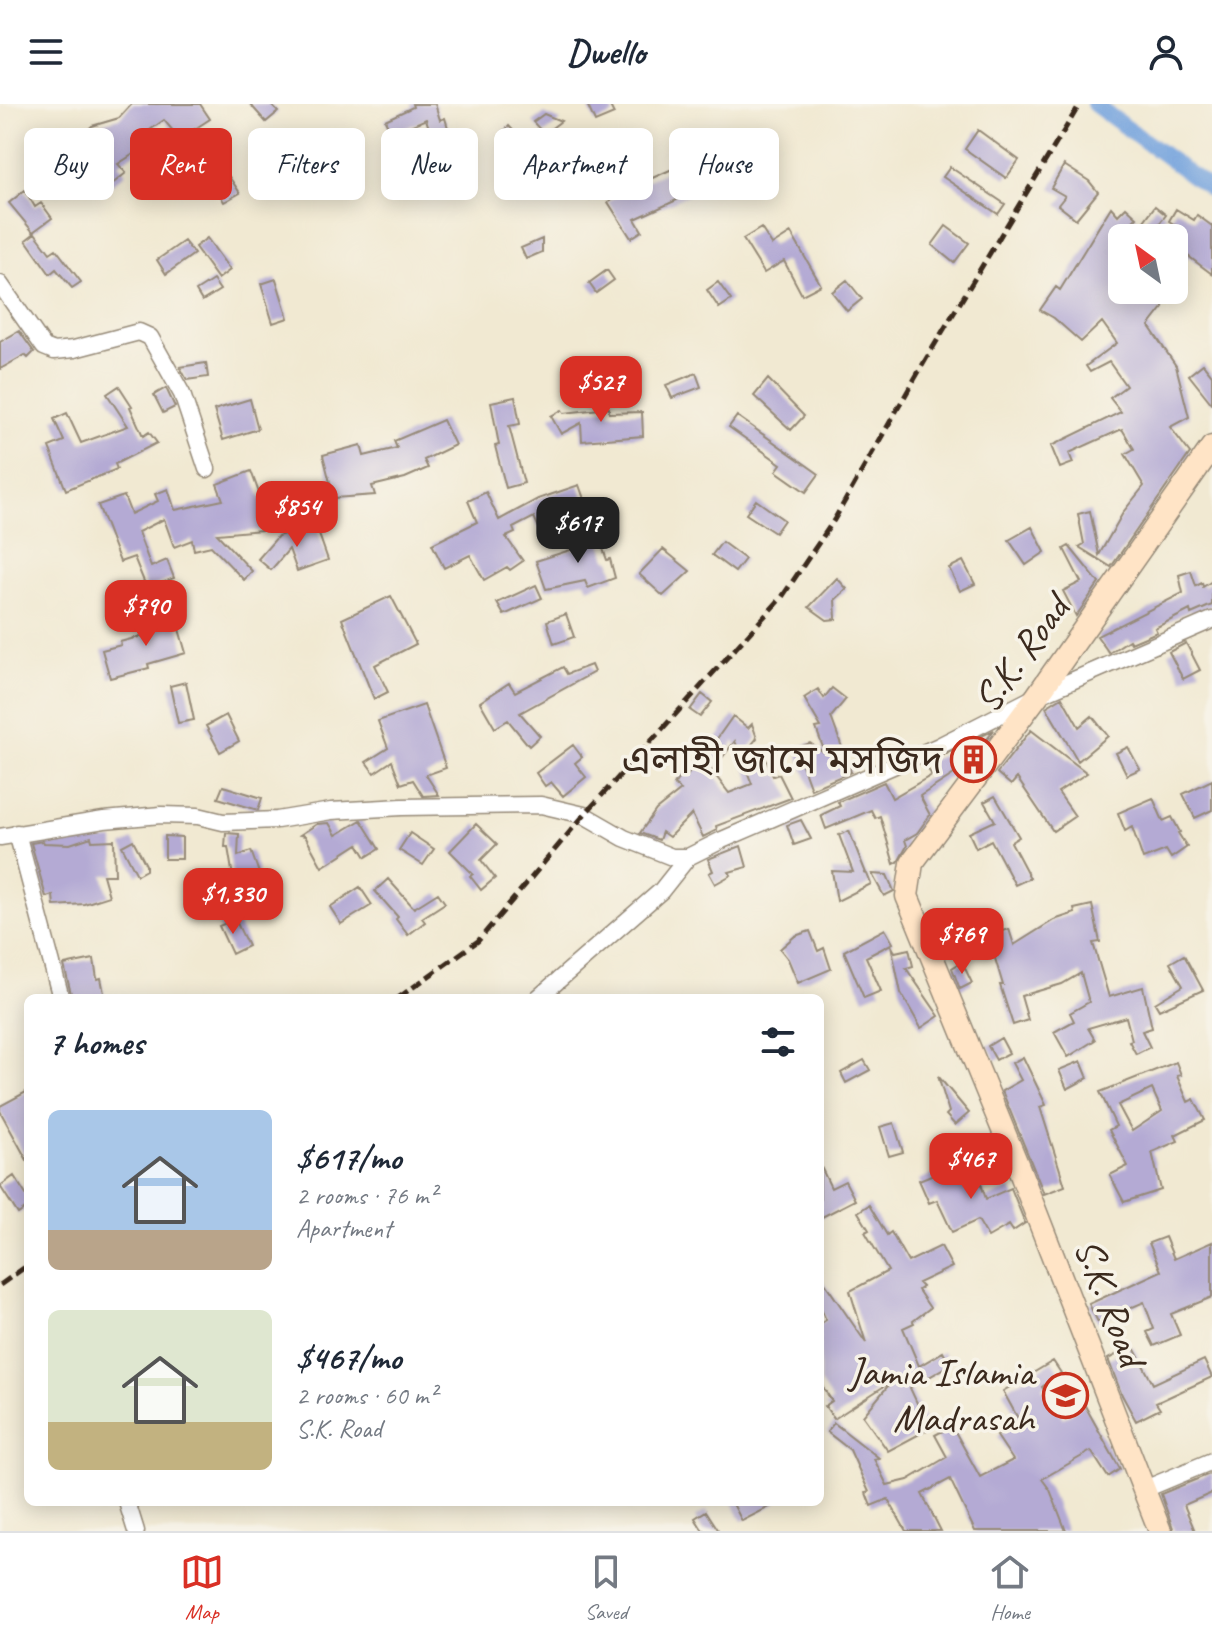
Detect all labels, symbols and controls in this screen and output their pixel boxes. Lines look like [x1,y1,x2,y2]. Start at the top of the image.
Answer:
text: Dwello [567,29,645,75]
icon: menu [24,30,68,74]
icon: person [1144,30,1188,74]
chip: Buy [24,128,114,200]
chip: Rent [130,128,232,200]
chip: Filters [248,128,365,200]
chip: New [381,128,478,200]
chip: Apartment [494,128,653,200]
chip: House [669,128,779,200]
north arrow [1108,224,1188,304]
map controls [1108,224,1188,304]
pin: $527 [554,356,648,424]
text: $527 [578,365,624,398]
pin: $854 [250,481,344,549]
text: $854 [274,490,320,523]
pin: $617 [531,497,625,565]
text: $617 [554,506,602,539]
pin: $790 [99,580,193,648]
street label: S.K. Road [962,581,1084,722]
text: $790 [123,589,169,622]
place label: এলাহী জামে মসজিদ [622,735,944,785]
building icon: এলাহী জামে মসজিদ [950,736,998,784]
pin: $1,330 [168,868,298,936]
text: $1,330 [201,877,265,910]
pin: $769 [915,908,1009,976]
text: $769 [939,917,985,950]
icon: filters [756,1020,800,1064]
text: 7 homes [48,1021,144,1064]
pin: $467 [924,1133,1018,1201]
text: $617/mo [296,1136,401,1179]
icon: home [112,1142,208,1238]
text: $467 [947,1142,995,1175]
text: 2 rooms · 76 m² [296,1179,437,1212]
text: Apartment [296,1212,392,1245]
street label: S.K. Road [1063,1231,1159,1378]
text: $467/mo [296,1336,401,1379]
icon: home [112,1342,208,1438]
place label: Jamia Islamia Madrasah [847,1347,1038,1443]
school or university icon: Jamia Islamia Madrasah [1041,1371,1089,1419]
text: 2 rooms · 60 m² [296,1379,437,1412]
text: S.K. Road [296,1412,382,1445]
tab: Map [180,1550,224,1626]
tab: Saved [584,1550,628,1626]
tab: Home [988,1550,1032,1626]

